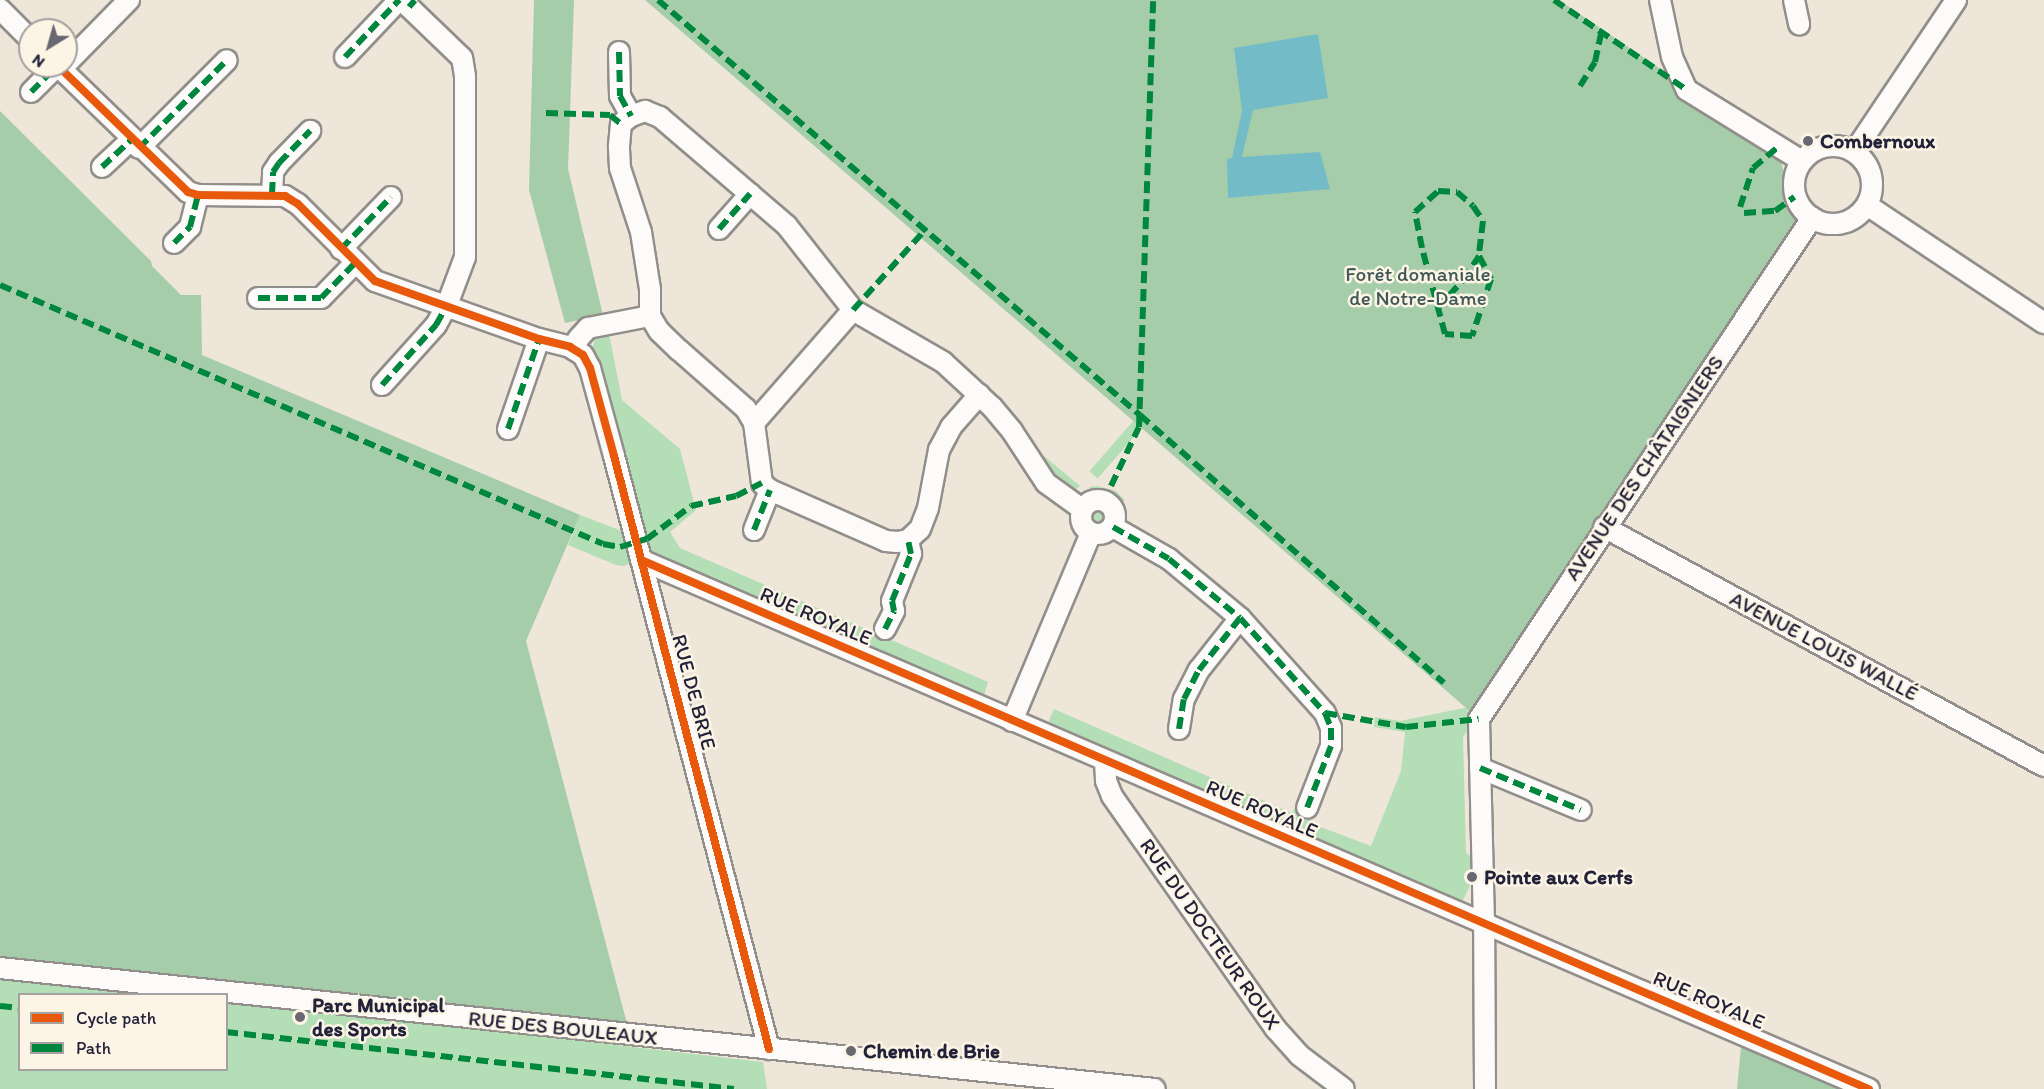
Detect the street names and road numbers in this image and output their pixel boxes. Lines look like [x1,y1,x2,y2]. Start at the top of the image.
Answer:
street label: AVENUE DES CHÂTAIGNIERS [1559,350,1729,586]
street label: RUE ROYALE [756,581,876,651]
street label: AVENUE LOUIS WALLÉ [1726,586,1922,706]
street label: RUE DE BRIE [666,631,722,753]
street label: RUE ROYALE [1202,774,1322,844]
street label: RUE DU DOCTEUR ROUX [1134,833,1286,1035]
street label: RUE ROYALE [1649,965,1769,1035]
street label: RUE DES BOULEAUX [467,1005,659,1051]

